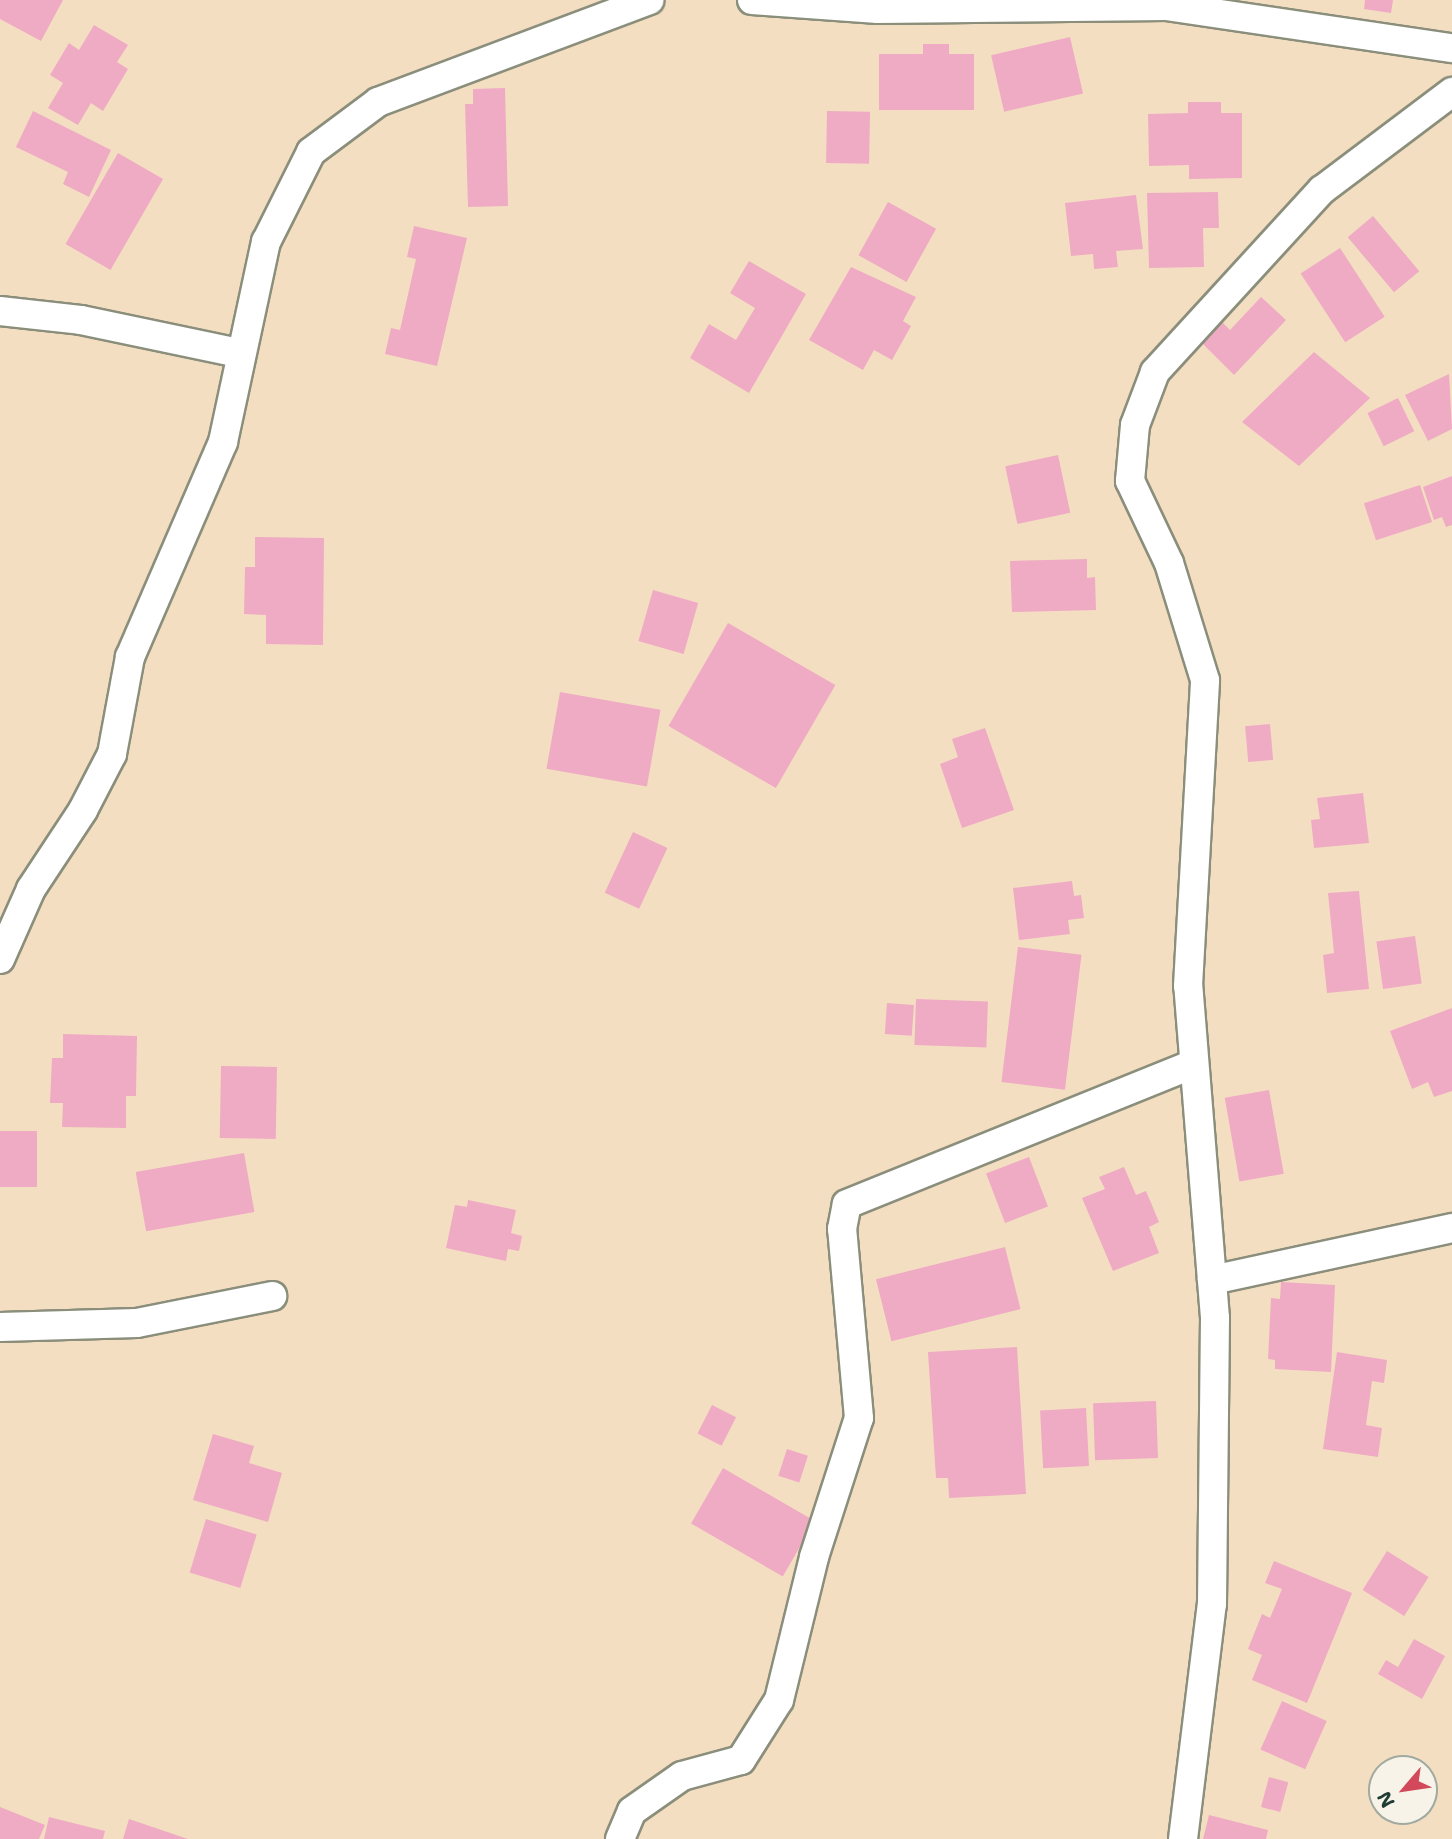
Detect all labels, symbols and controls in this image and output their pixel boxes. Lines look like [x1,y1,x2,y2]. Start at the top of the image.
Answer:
north arrow [1368,1755,1438,1825]
text: N [1371,1787,1401,1812]

